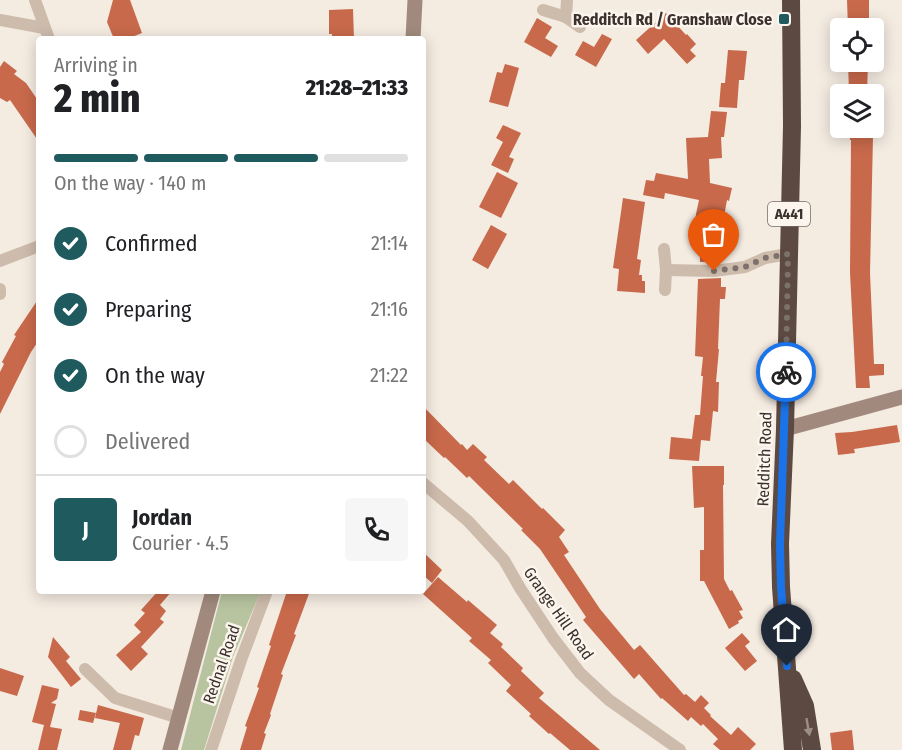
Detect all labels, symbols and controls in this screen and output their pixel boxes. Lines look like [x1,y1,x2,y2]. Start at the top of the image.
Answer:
place label: Redditch Rd / Granshaw Close [573,10,772,29]
marker: Redditch Rd / Granshaw Close [777,12,791,26]
map controls [830,18,884,138]
button: locate [830,18,884,72]
text: Arriving in [54,53,138,77]
text: 21:28–21:33 [306,74,408,101]
text: 2 min [54,76,140,122]
button: layers [830,84,884,138]
text: On the way · 140 m [54,171,206,195]
road number: A441 [768,202,810,226]
pin [688,209,739,271]
icon: bag [697,218,730,251]
icon: check [54,227,87,260]
text: Confirmed [105,230,198,257]
text: 21:14 [371,231,408,255]
icon: check [54,293,87,326]
text: Preparing [105,296,191,323]
text: 21:16 [371,297,408,321]
courier [756,342,816,402]
icon: bike [770,356,803,389]
icon: check [54,359,87,392]
text: On the way [105,362,205,389]
text: 21:22 [370,363,408,387]
street label: Redditch Road [753,411,776,507]
text: Delivered [105,428,190,455]
button: phone [345,498,408,561]
text: Jordan [132,504,192,531]
text: J [82,516,89,543]
text: Courier · 4.5 [132,531,229,555]
street label: Grange Hill Road [520,563,598,663]
pin [761,604,812,666]
icon: home [770,613,803,646]
street label: Rednal Road [199,622,244,706]
one-way arrow [804,718,813,737]

